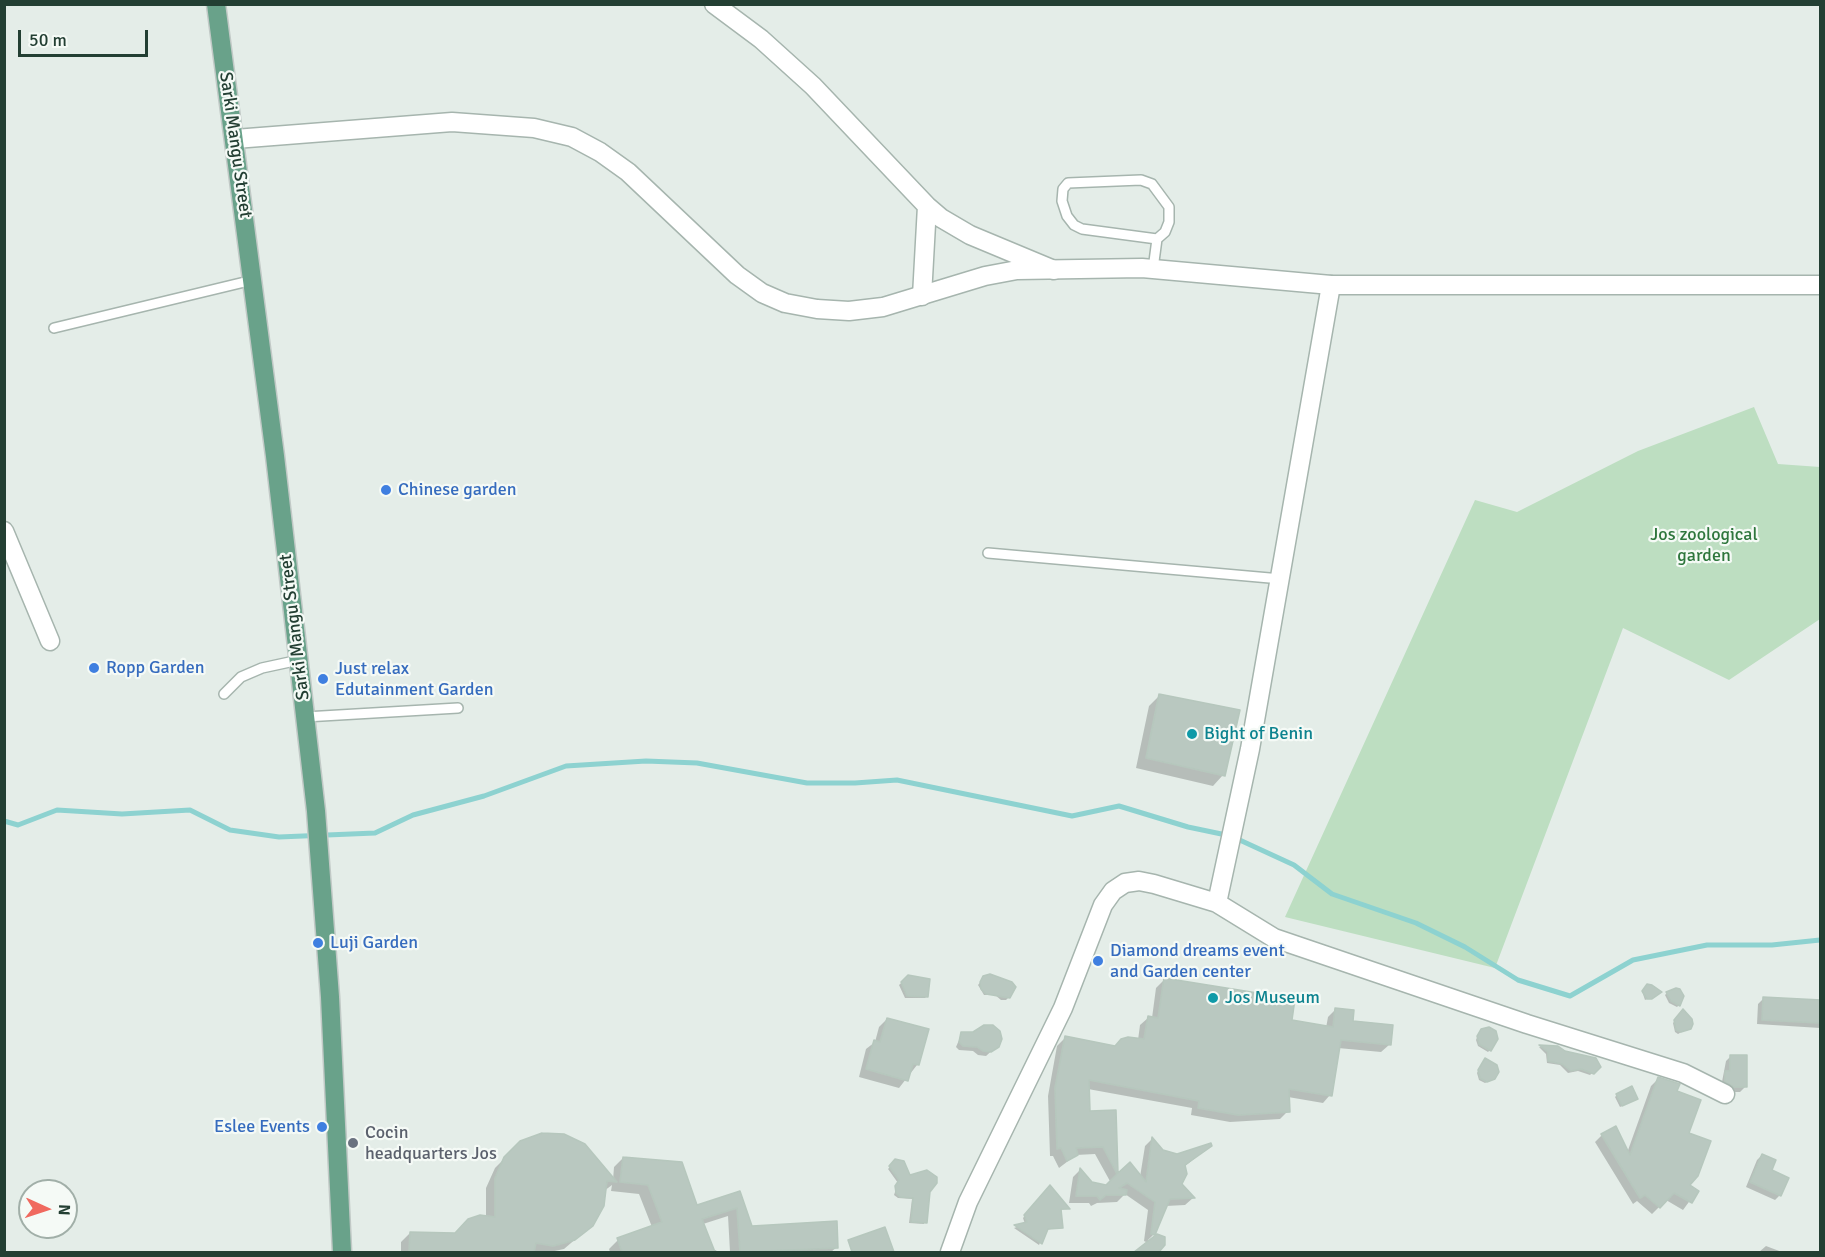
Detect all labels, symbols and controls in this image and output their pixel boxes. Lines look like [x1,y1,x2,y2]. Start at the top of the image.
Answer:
scale bar [21,18,152,56]
text: 50 m [29,29,67,51]
street label: Sarki Mangu Street [214,71,256,219]
place label: Chinese garden [398,479,517,501]
marker: Chinese garden [379,483,393,497]
park label: Jos zoological garden [1650,524,1758,566]
street label: Sarki Mangu Street [275,553,315,701]
place label: Ropp Garden [106,657,204,679]
place label: Just relax Edutainment Garden [335,658,493,700]
marker: Ropp Garden [87,661,101,675]
marker: Just relax Edutainment Garden [316,672,330,686]
place label: Bight of Benin [1204,723,1313,745]
marker: Bight of Benin [1185,727,1199,741]
place label: Luji Garden [330,932,418,954]
marker: Luji Garden [311,936,325,950]
place label: Diamond dreams event and Garden center [1110,940,1285,982]
marker: Diamond dreams event and Garden center [1091,954,1105,968]
place label: Jos Museum [1225,987,1320,1009]
marker: Jos Museum [1206,991,1220,1005]
place label: Eslee Events [214,1116,310,1138]
marker: Eslee Events [315,1120,329,1134]
place label: Cocin headquarters Jos [365,1122,497,1164]
marker: Cocin headquarters Jos [346,1136,360,1150]
north arrow [18,1179,78,1239]
text: N [54,1204,74,1216]

